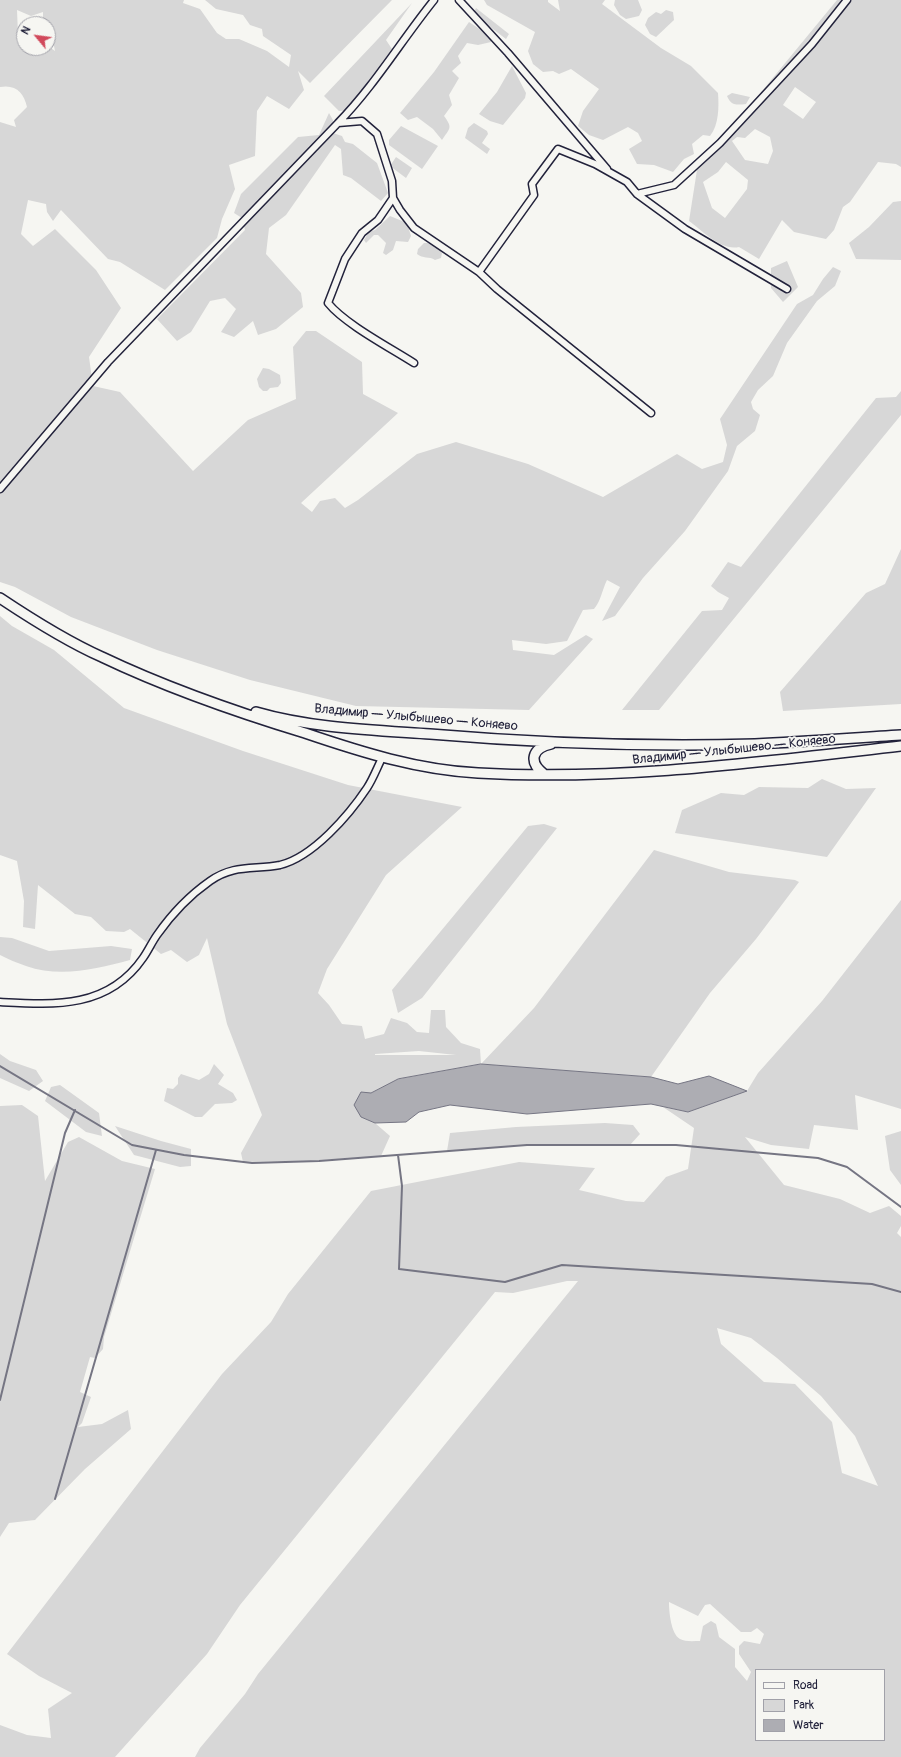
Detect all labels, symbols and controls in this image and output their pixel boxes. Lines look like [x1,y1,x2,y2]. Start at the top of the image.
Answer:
north arrow [16,16,56,56]
text: N [18,24,33,37]
street label: Владимир — Улыбышево — Коняево [314,701,518,735]
street label: Владимир — Улыбышево — Коняево [632,732,836,768]
legend [755,1669,885,1741]
text: Road [793,1678,818,1693]
text: Park [793,1698,814,1713]
text: Water [793,1718,824,1733]

